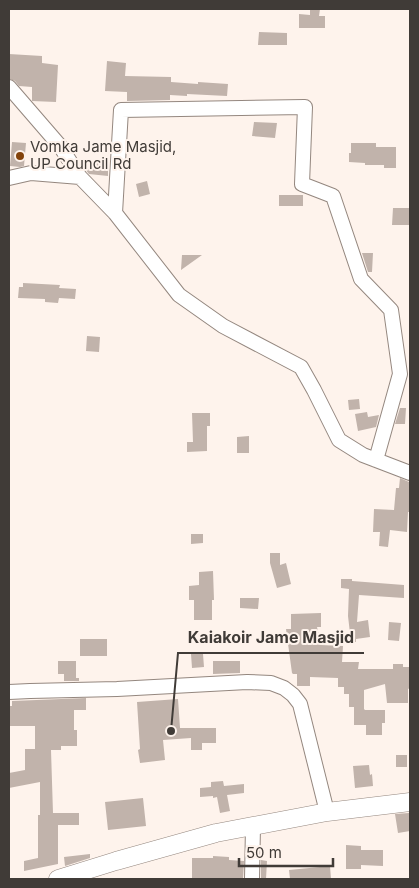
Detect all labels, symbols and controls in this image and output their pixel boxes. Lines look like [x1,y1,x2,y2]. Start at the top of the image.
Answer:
place label: Vomka Jame Masjid, UP Council Rd [30,137,176,173]
marker: Vomka Jame Masjid, UP Council Rd [14,150,26,162]
callout: Kaiakoir Jame Masjid [178,622,364,653]
text: Kaiakoir Jame Masjid [188,627,354,647]
scale bar [239,836,333,868]
text: 50 m [246,843,282,862]

